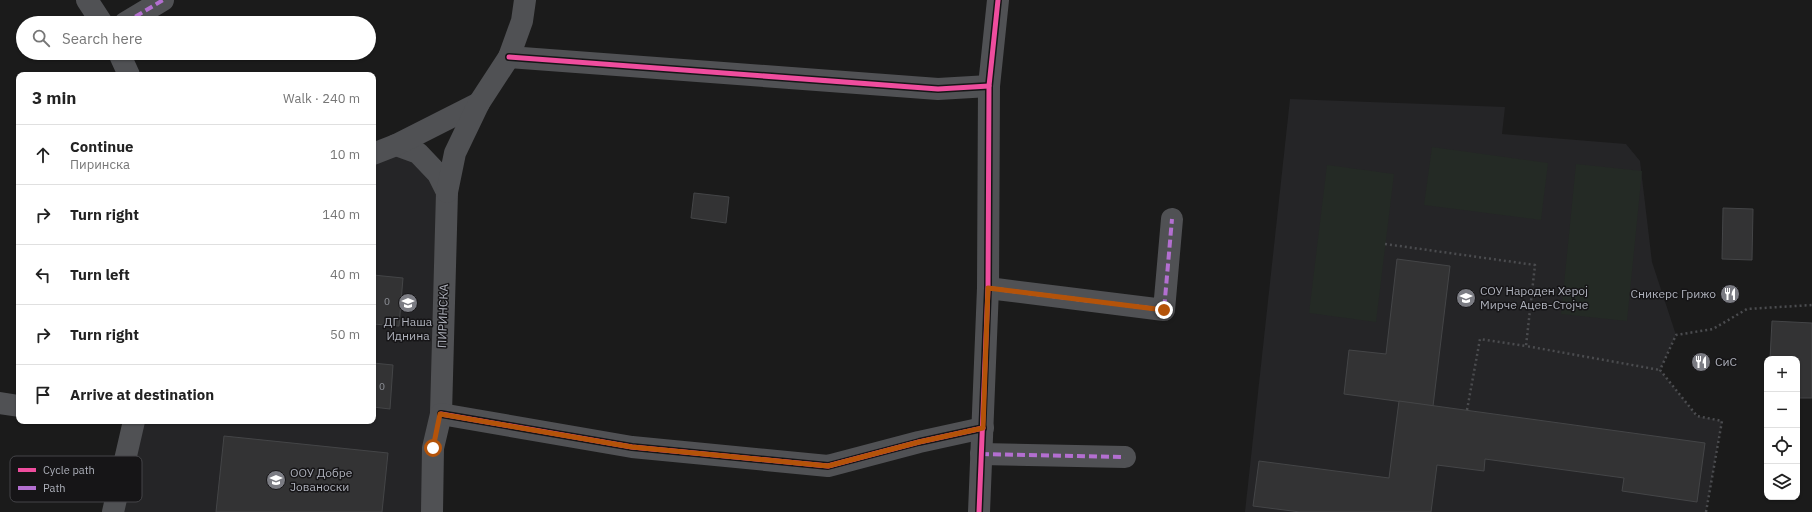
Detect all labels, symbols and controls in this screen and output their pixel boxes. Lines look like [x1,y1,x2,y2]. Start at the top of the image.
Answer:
search box [16,16,376,60]
icon: search [30,27,52,49]
text: Search here [62,29,142,48]
text: 3 min [32,87,76,109]
text: Walk · 240 m [283,90,360,107]
text: Continue [70,137,134,156]
icon: ahead [32,144,54,166]
text: 10 m [330,146,360,163]
text: Пиринска [70,156,130,173]
icon: right [32,204,54,226]
text: Turn right [70,205,139,224]
text: 140 m [322,206,360,223]
icon: left [32,264,54,286]
text: Turn left [70,265,130,284]
text: 40 m [330,266,360,283]
street label: ПИРИНСКА [434,283,451,348]
place label: СОУ Народен Херој Мирче Ацев-Стојче [1480,283,1589,312]
restaurant icon: Сникерс Грижо [1719,283,1741,305]
place label: Сникерс Грижо [1631,286,1716,301]
school or university icon: СОУ Народен Херој Мирче Ацев-Стојче [1455,287,1477,309]
school or university icon: ДГ Наша Иднина [397,292,419,314]
house number: 0 [384,295,390,308]
route end [1155,301,1173,319]
place label: ДГ Наша Иднина [384,314,433,343]
icon: right [32,324,54,346]
text: Turn right [70,325,139,344]
text: 50 m [330,326,360,343]
restaurant icon: СиС [1690,351,1712,373]
place label: СиС [1715,354,1738,369]
map controls [1764,356,1800,500]
button: + [1764,356,1800,392]
house number: 0 [379,380,385,393]
icon: arrive [32,384,54,406]
text: Arrive at destination [70,385,214,404]
button: − [1764,392,1800,428]
button: locate [1764,428,1800,464]
route start [424,439,442,457]
legend [10,456,142,502]
text: Cycle path [43,463,95,477]
button: layers [1764,464,1800,500]
place label: ООУ Добре Јованоски [290,465,353,494]
school or university icon: ООУ Добре Јованоски [265,469,287,491]
text: Path [43,481,66,495]

